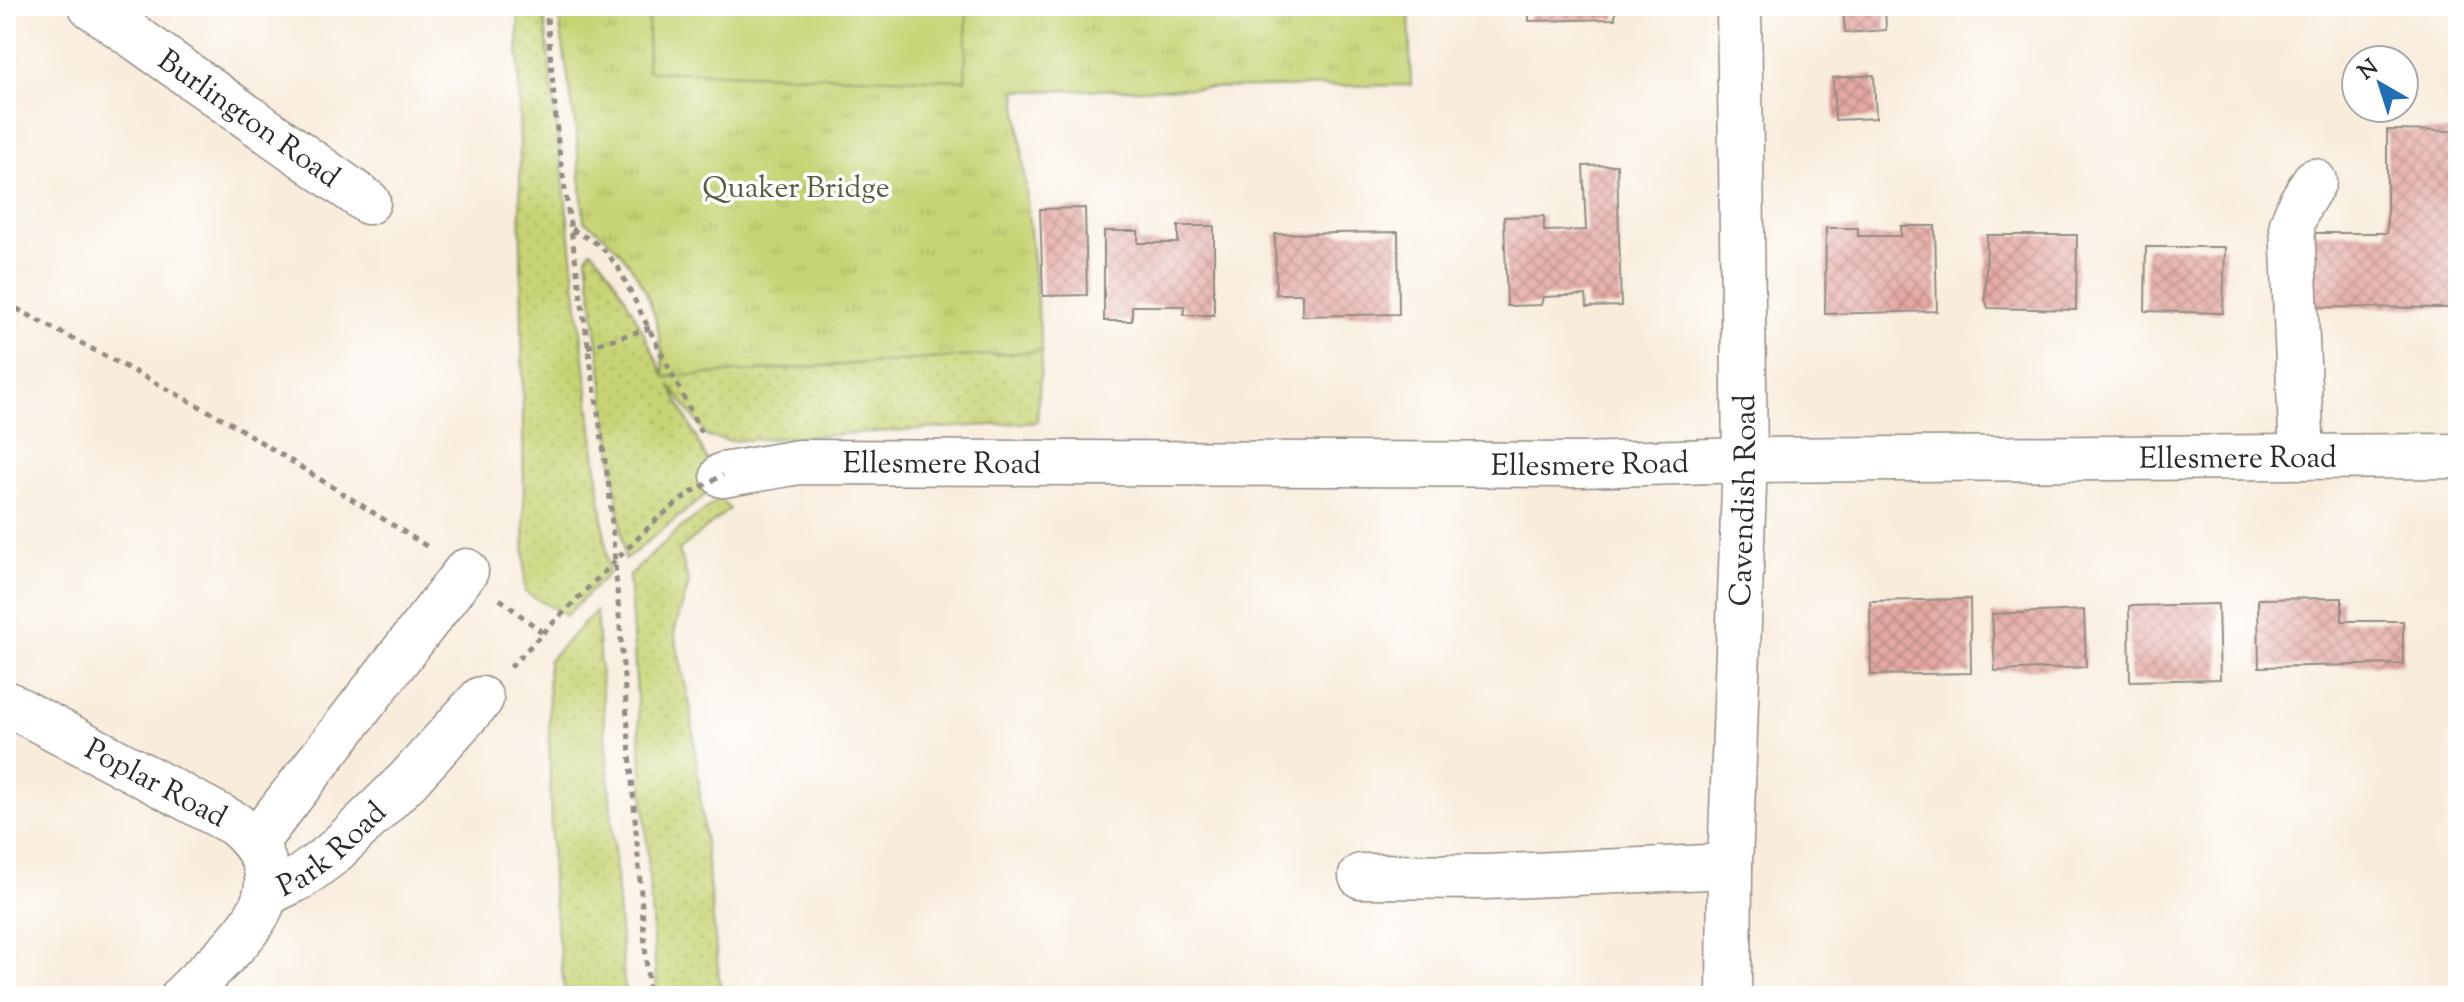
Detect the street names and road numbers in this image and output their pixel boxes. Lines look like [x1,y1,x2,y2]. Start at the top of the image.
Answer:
street label: Burlington Road [148,41,348,200]
street label: Cavendish Road [1721,394,1769,607]
street label: Ellesmere Road [2139,438,2337,482]
street label: Ellesmere Road [843,443,1041,487]
street label: Ellesmere Road [1491,443,1690,489]
street label: Poplar Road [76,729,234,840]
street label: Park Road [271,793,398,909]

